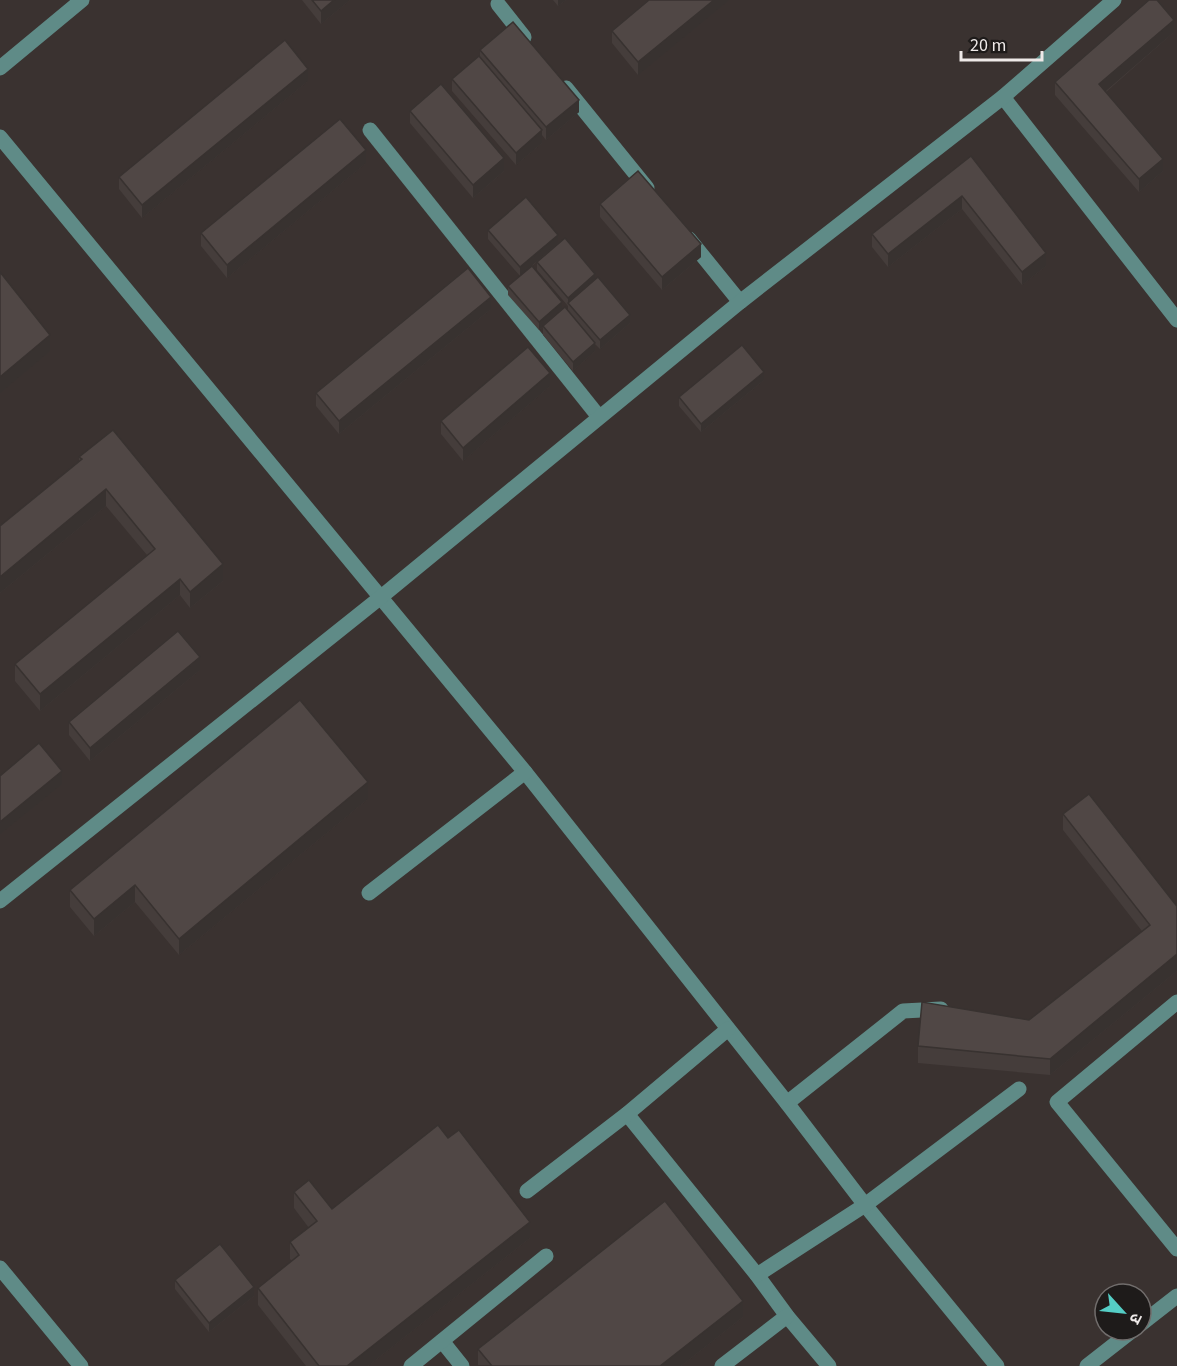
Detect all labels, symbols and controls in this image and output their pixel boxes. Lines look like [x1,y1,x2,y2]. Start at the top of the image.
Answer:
scale bar [961,24,1042,62]
text: 20 m [970,33,1006,58]
north arrow [1093,1282,1153,1342]
text: उ [1123,1309,1147,1328]

